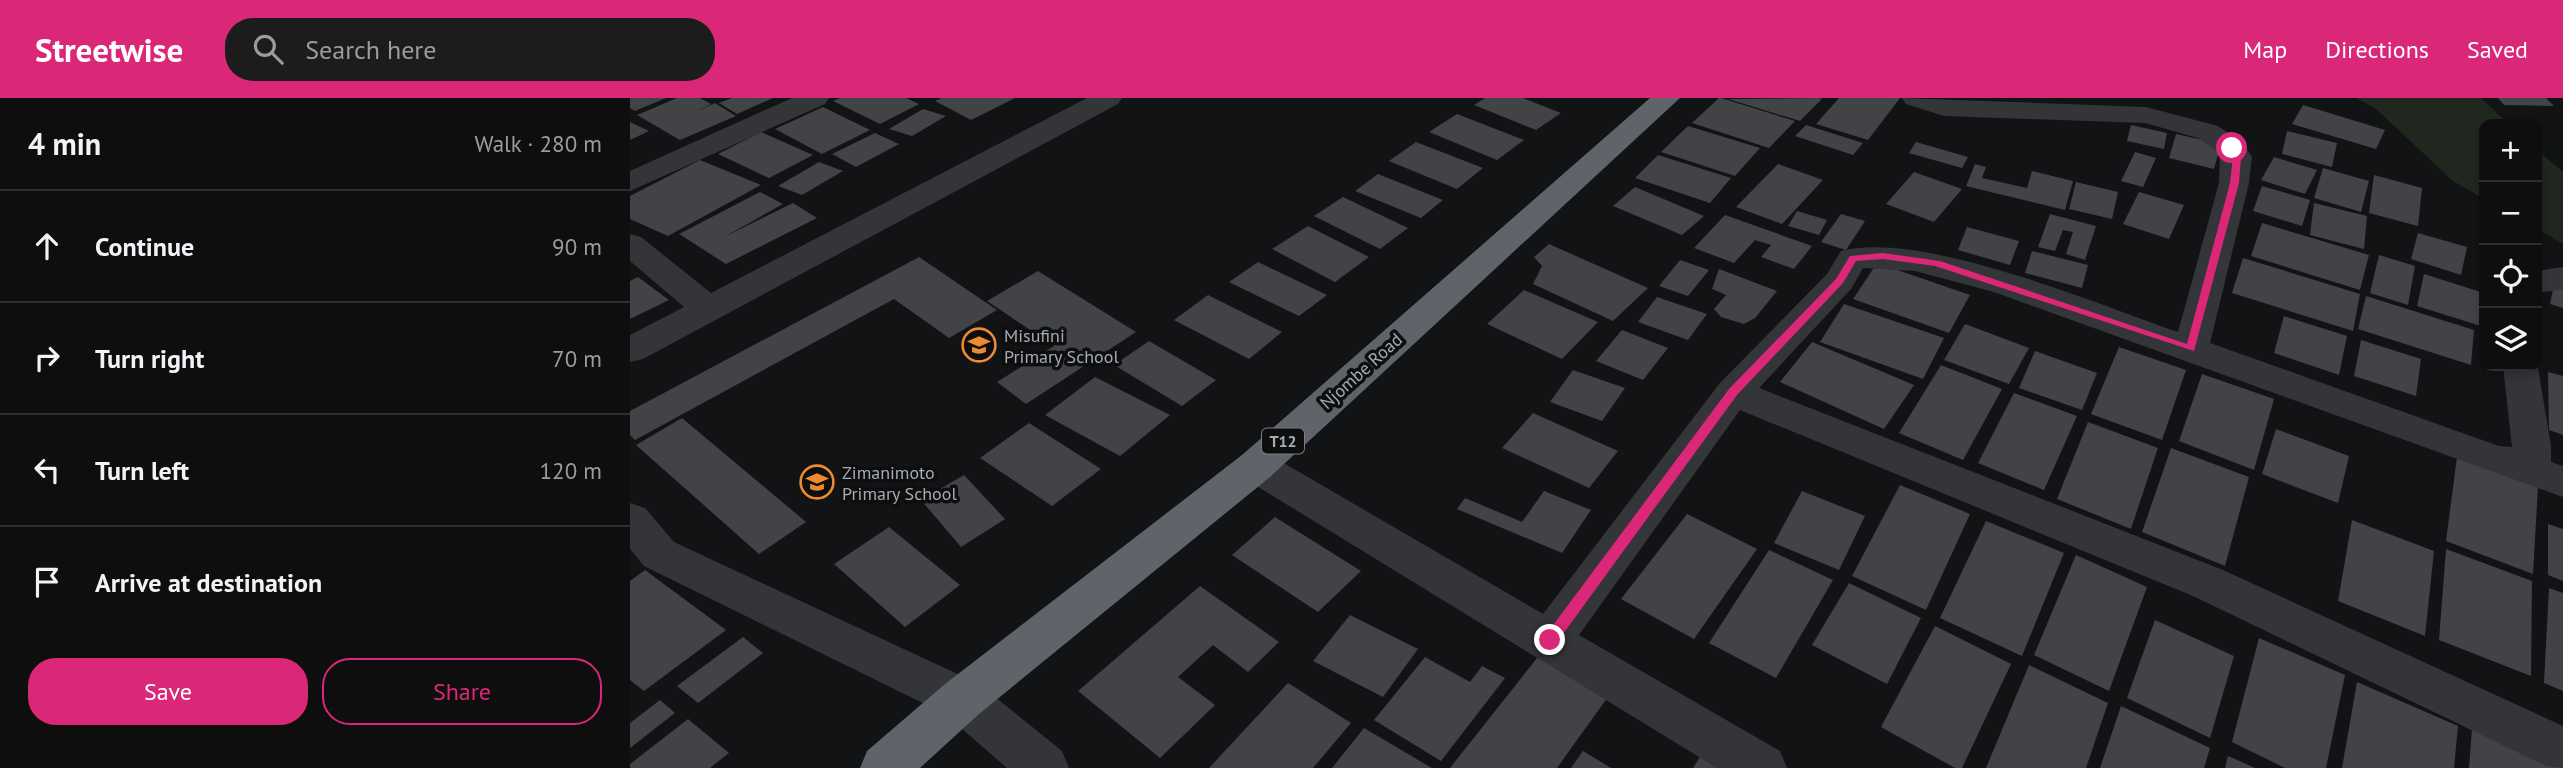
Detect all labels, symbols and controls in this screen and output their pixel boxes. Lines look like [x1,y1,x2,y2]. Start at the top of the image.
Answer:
search box [225,18,715,81]
text: Streetwise [35,28,183,71]
icon: search [249,30,287,68]
text: Search here [305,33,436,66]
text: Map [2243,34,2287,65]
text: Directions [2325,34,2429,65]
text: Saved [2467,34,2528,65]
map controls [2479,119,2542,371]
button: + [2479,119,2542,182]
text: 4 min [28,124,101,163]
text: Walk · 280 m [475,129,602,158]
route start [2216,132,2247,163]
button: − [2479,182,2542,245]
icon: ahead [28,227,66,265]
text: Continue [95,230,194,263]
text: 90 m [552,232,602,261]
button: locate [2479,245,2542,308]
button: layers [2479,308,2542,371]
place label: Misufini Primary School [1004,324,1119,368]
school or university icon: Misufini Primary School [960,326,998,364]
street label: Njombe Road [1315,328,1407,414]
icon: right [28,339,66,377]
text: Turn right [95,342,204,375]
text: 70 m [552,344,602,373]
road number: T12 [1262,428,1304,454]
icon: left [28,451,66,489]
text: Turn left [95,454,189,487]
text: 120 m [540,456,602,485]
place label: Zimanimoto Primary School [842,461,957,505]
school or university icon: Zimanimoto Primary School [798,463,836,501]
icon: arrive [28,563,66,601]
text: Arrive at destination [95,566,322,599]
route end [1534,624,1565,655]
button: Save [28,658,308,725]
button: Share [322,658,602,725]

